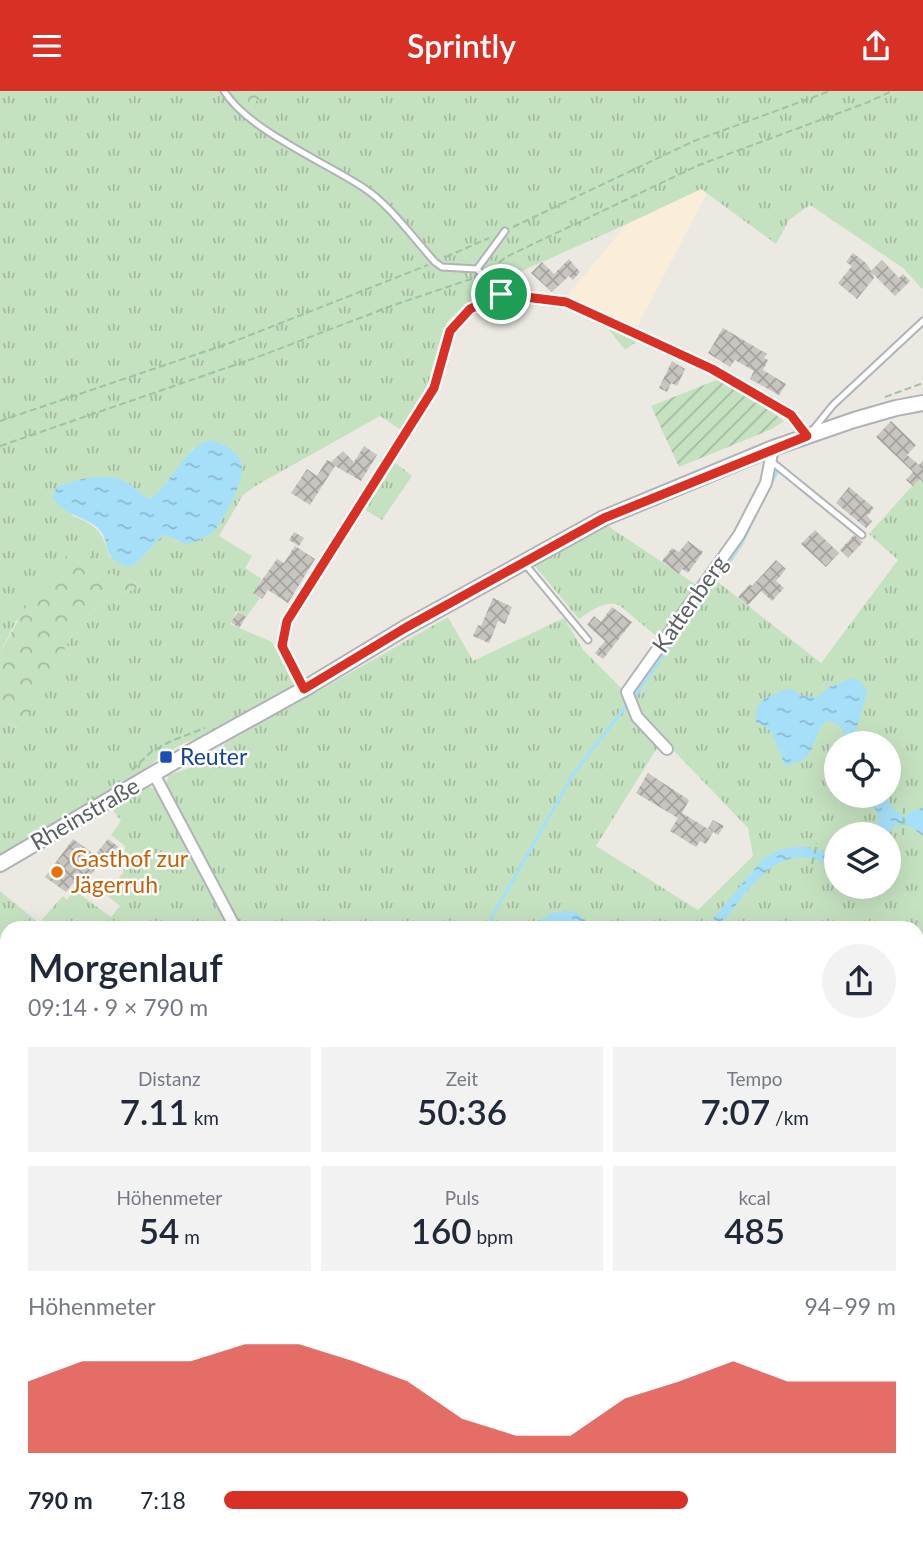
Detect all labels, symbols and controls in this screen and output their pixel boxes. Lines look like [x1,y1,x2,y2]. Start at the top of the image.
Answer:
text: Sprintly [407,26,516,65]
icon: menu [28,27,66,65]
icon: share [857,27,895,65]
pin [471,264,531,324]
icon: arrive [482,275,520,313]
street label: Kattenberg [646,549,733,657]
map controls [824,731,901,899]
button: locate [824,731,901,808]
place label: Reuter [180,742,248,770]
marker: Reuter [158,749,174,765]
street label: Rheinstraße [25,771,144,855]
button: layers [824,822,901,899]
place label: Gasthof zur Jägerruh [71,844,189,898]
marker: Gasthof zur Jägerruh [49,864,65,880]
text: Morgenlauf [28,944,223,990]
button: share [822,944,896,1018]
text: 09:14 · 9 × 790 m [28,993,208,1021]
text: Distanz [138,1067,201,1090]
text: Zeit [446,1067,478,1090]
text: Tempo [727,1067,783,1090]
text: 7.11 [120,1090,189,1132]
text: 50:36 [417,1090,507,1132]
text: 7:07 [700,1090,770,1132]
text: km [189,1106,219,1129]
text: /km [770,1106,809,1129]
text: Höhenmeter [117,1186,222,1209]
text: Puls [445,1186,479,1209]
text: kcal [739,1186,771,1209]
text: 54 [139,1209,179,1251]
text: 160 [411,1209,472,1251]
text: 485 [724,1209,785,1251]
text: m [179,1225,200,1248]
text: bpm [472,1225,513,1248]
text: Höhenmeter [28,1292,156,1320]
text: 94–99 m [804,1292,896,1320]
text: 790 m [28,1486,93,1514]
text: 7:18 [140,1486,186,1514]

